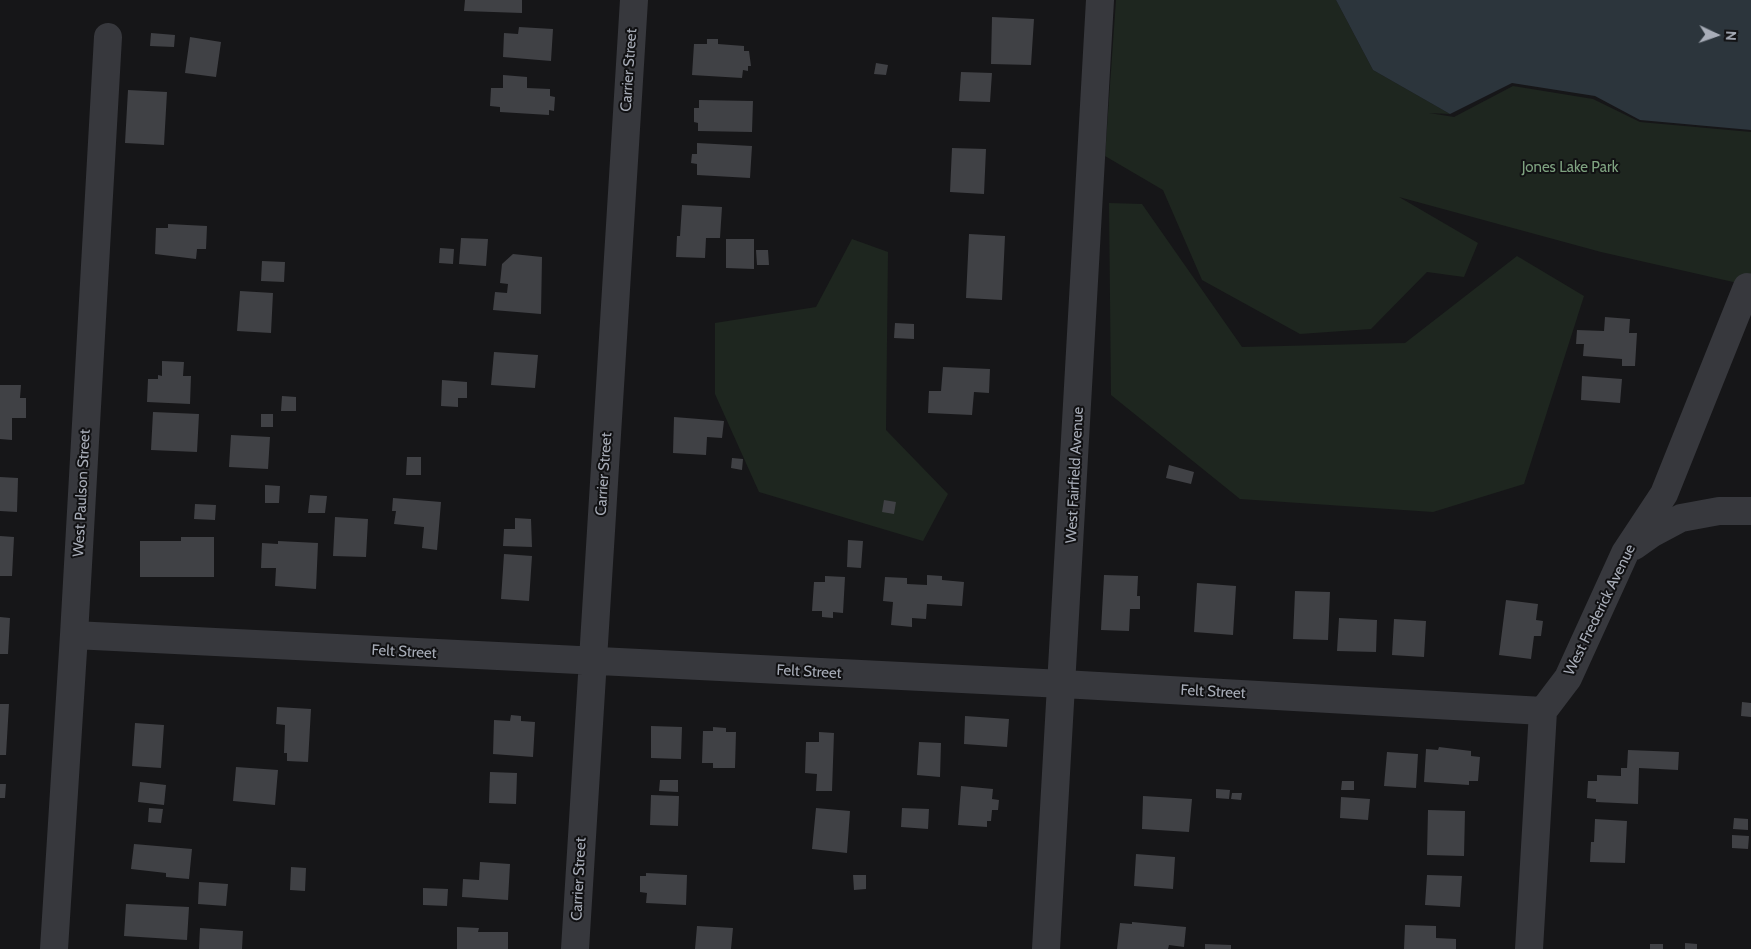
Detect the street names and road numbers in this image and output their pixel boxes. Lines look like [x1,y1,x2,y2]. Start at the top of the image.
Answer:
street label: Carrier Street [617,28,641,112]
street label: West Fairfield Avenue [1062,406,1088,544]
street label: West Paulson Street [70,429,94,557]
street label: Carrier Street [592,432,616,516]
street label: West Frederick Avenue [1560,541,1640,679]
street label: Felt Street [371,641,437,663]
street label: Felt Street [776,661,842,683]
street label: Felt Street [1180,681,1246,703]
street label: Carrier Street [568,837,590,921]

